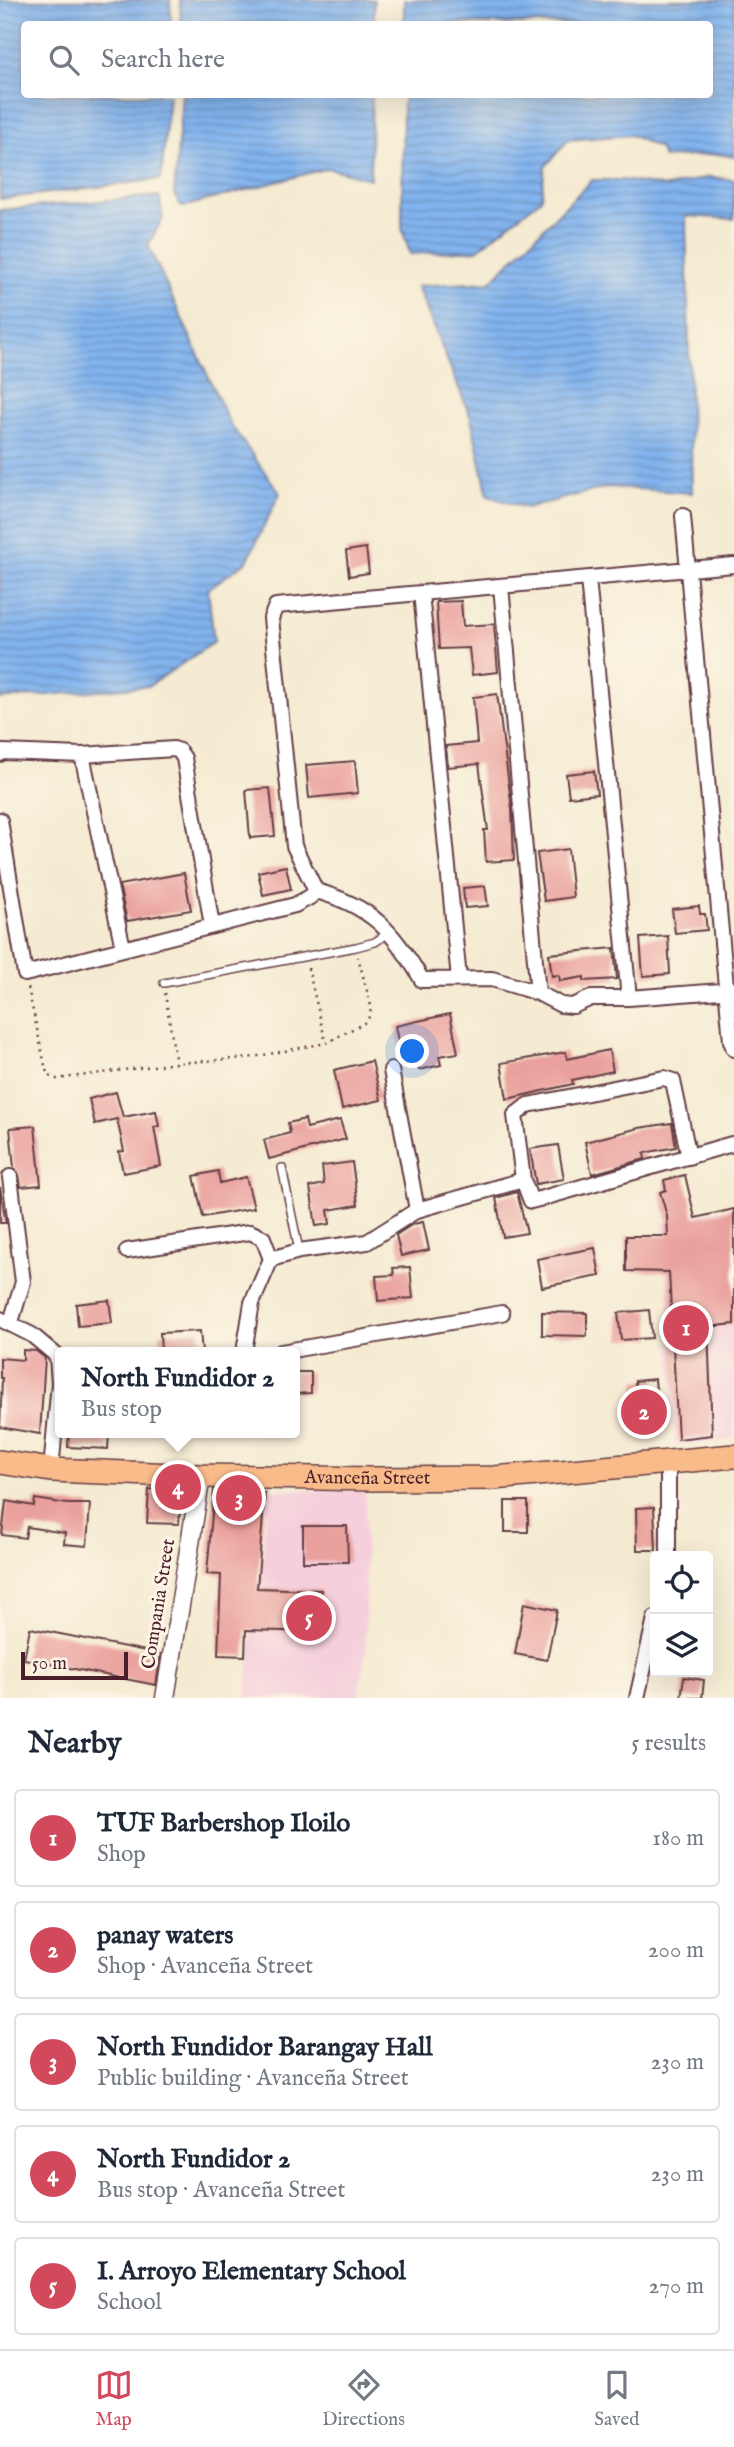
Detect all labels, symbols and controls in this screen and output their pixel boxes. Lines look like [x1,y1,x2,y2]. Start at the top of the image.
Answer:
search box [21,21,713,98]
icon: search [45,41,83,79]
text: Search here [101,43,225,76]
your location [395,1034,429,1068]
pin: 1 [663,1302,709,1354]
popup [55,1347,300,1438]
text: North Fundidor 2 [81,1362,274,1395]
pin: 2 [621,1386,667,1438]
text: Bus stop [81,1395,162,1424]
pin: 4 [155,1461,201,1513]
street label: Avanceña Street [303,1466,431,1491]
pin: 3 [216,1472,262,1524]
street label: Compania Street [137,1537,181,1671]
map controls [650,1551,713,1677]
button: locate [650,1551,713,1614]
pin: 5 [286,1592,332,1644]
button: layers [650,1614,713,1677]
scale bar [21,1649,128,1681]
text: 50 m [32,1652,67,1676]
text: Nearby [28,1725,121,1763]
text: 5 results [631,1729,706,1758]
text: TUF Barbershop Iloilo [97,1807,350,1840]
text: 1 [49,1824,57,1853]
text: 180 m [652,1824,704,1853]
text: Shop [97,1840,146,1869]
text: panay waters [97,1919,234,1952]
text: 2 [48,1936,58,1965]
text: 200 m [648,1936,704,1965]
text: Shop · Avanceña Street [97,1952,313,1981]
text: North Fundidor Barangay Hall [97,2031,433,2064]
text: 3 [49,2048,57,2077]
text: 230 m [651,2048,704,2077]
text: Public building · Avanceña Street [97,2064,409,2093]
text: North Fundidor 2 [97,2143,290,2176]
text: 4 [47,2160,59,2189]
text: 230 m [651,2160,704,2189]
text: Bus stop · Avanceña Street [97,2176,345,2205]
text: I. Arroyo Elementary School [97,2255,406,2288]
text: 5 [49,2272,57,2301]
text: 270 m [649,2272,704,2301]
text: School [97,2288,162,2317]
tab: Map [95,2366,133,2432]
tab: Directions [322,2366,405,2432]
tab: Saved [594,2366,639,2432]

